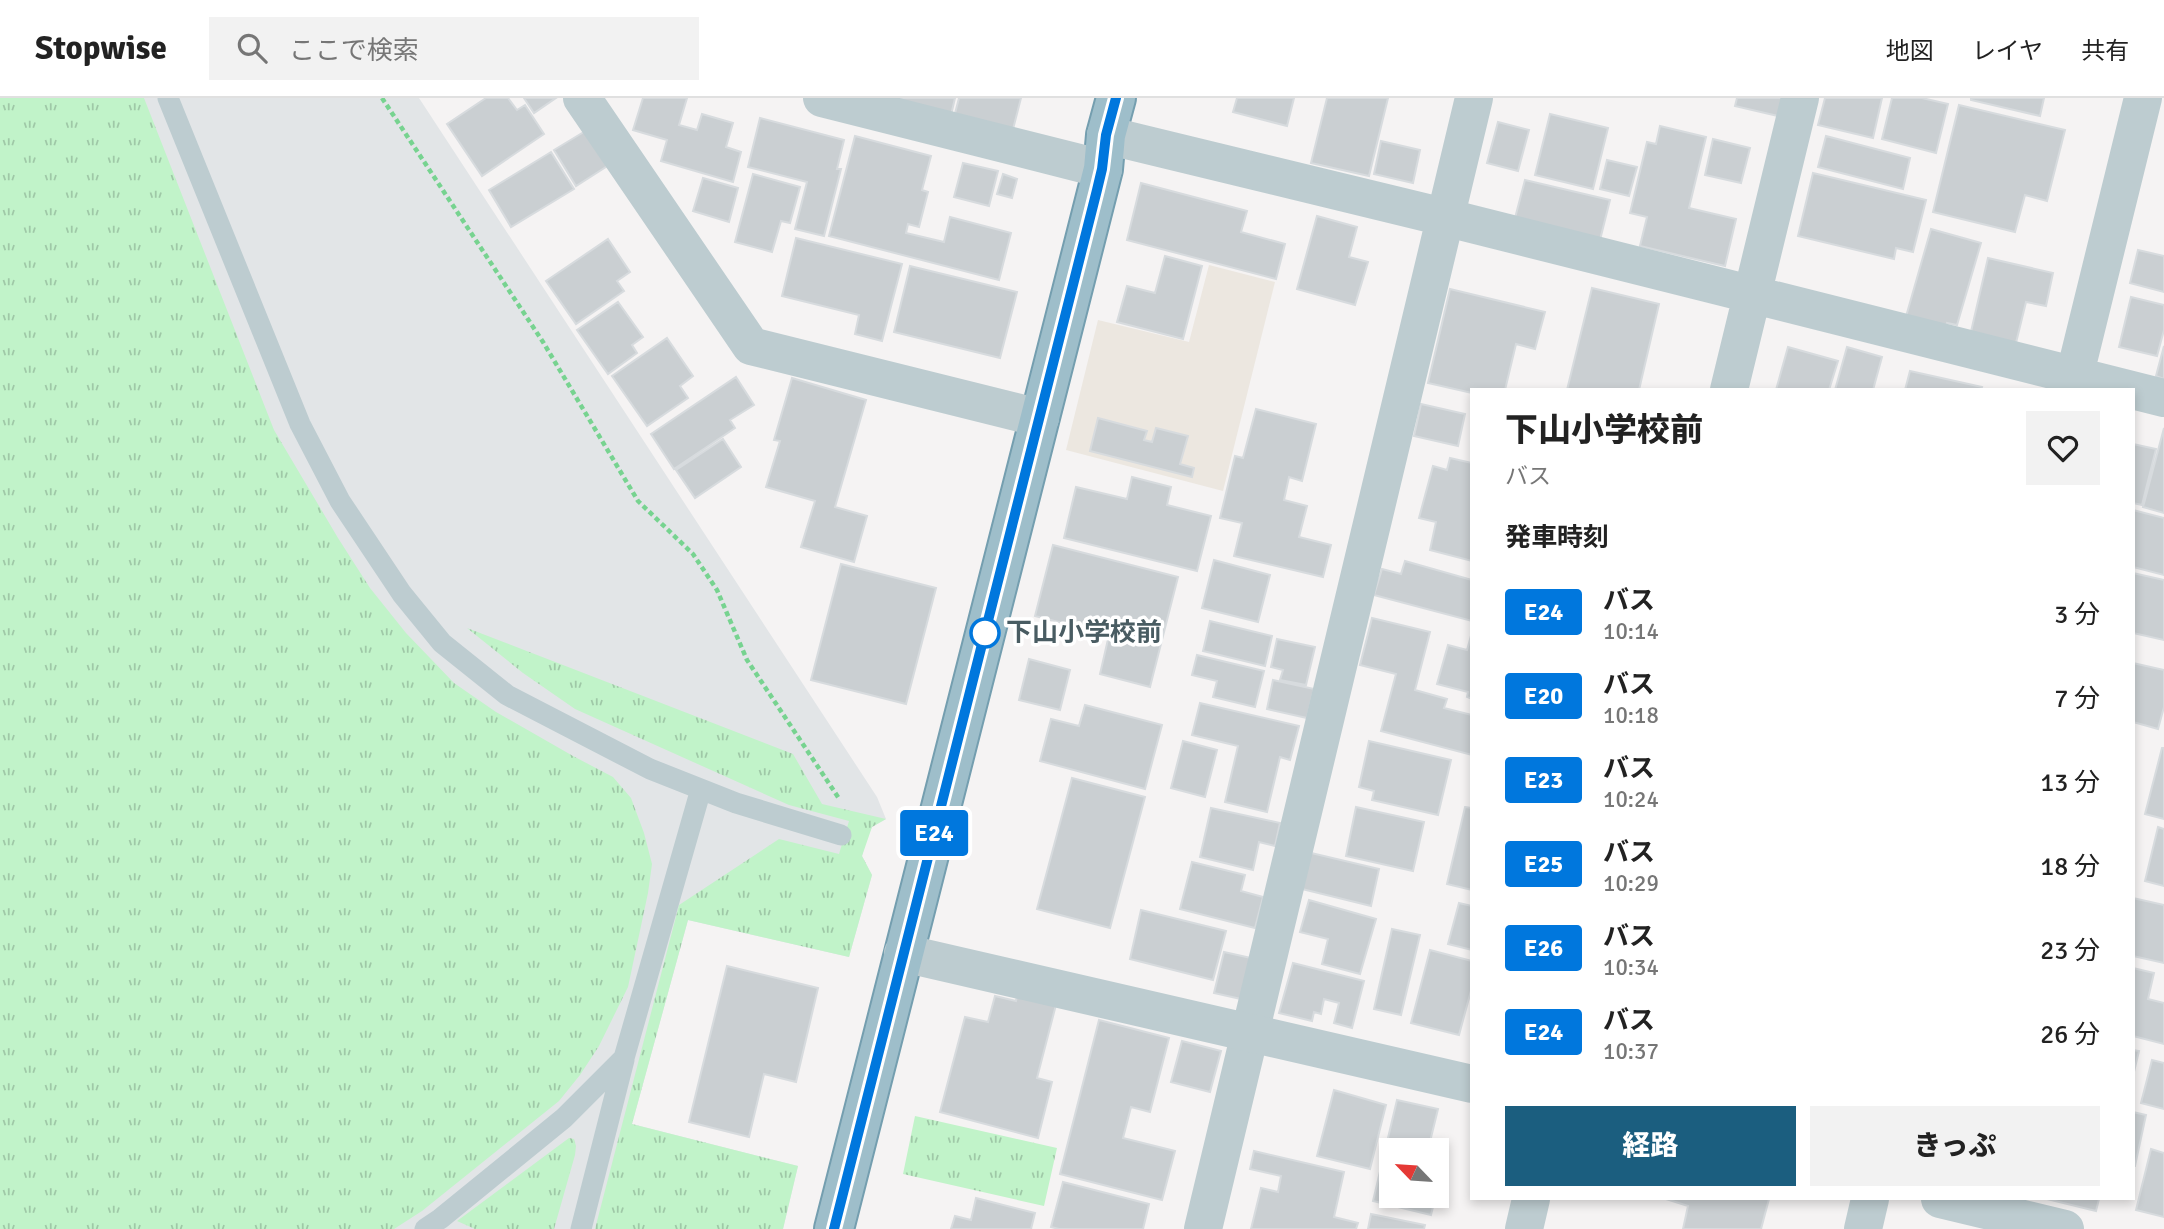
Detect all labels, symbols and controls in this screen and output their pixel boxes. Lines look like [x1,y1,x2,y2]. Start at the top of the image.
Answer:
search box [209,17,699,80]
text: Stopwise [35,28,167,69]
icon: search [233,29,271,67]
text: ここで検索 [289,35,419,67]
text: 地図 [1886,36,1934,66]
text: レイヤ [1972,36,2043,66]
text: 共有 [2081,36,2129,66]
text: 下山小学校前 [1505,410,1703,451]
button: heart [2026,411,2100,485]
text: バス [1505,462,1551,491]
text: 発車時刻 [1505,522,1609,554]
text: バス [1603,585,1655,617]
text: E24 [1524,597,1563,627]
text: 3 分 [2054,599,2100,631]
place label: 下山小学校前 [1006,617,1162,649]
text: 10:14 [1603,617,1659,646]
marker: 下山小学校前 [970,618,1000,648]
text: バス [1603,669,1655,701]
text: E20 [1524,681,1563,711]
text: 7 分 [2054,683,2100,715]
text: 10:18 [1603,701,1659,730]
text: バス [1603,753,1655,785]
text: E23 [1524,765,1563,795]
text: 13 分 [2040,767,2100,799]
text: 10:24 [1603,785,1659,814]
line badge: E24 [894,810,974,856]
text: E24 [914,818,954,848]
text: バス [1603,837,1655,869]
text: E25 [1524,849,1563,879]
text: 18 分 [2040,851,2100,883]
text: 10:29 [1603,869,1659,898]
text: バス [1603,921,1655,953]
text: E26 [1524,933,1563,963]
text: 23 分 [2040,935,2100,967]
text: 10:34 [1603,953,1659,982]
text: バス [1603,1005,1655,1037]
text: E24 [1524,1017,1563,1047]
text: 26 分 [2040,1019,2100,1051]
text: 10:37 [1603,1037,1659,1066]
button: 経路 [1505,1106,1796,1186]
button: きっぷ [1810,1106,2100,1186]
north arrow [1379,1138,1449,1208]
map controls [1379,1138,1449,1208]

